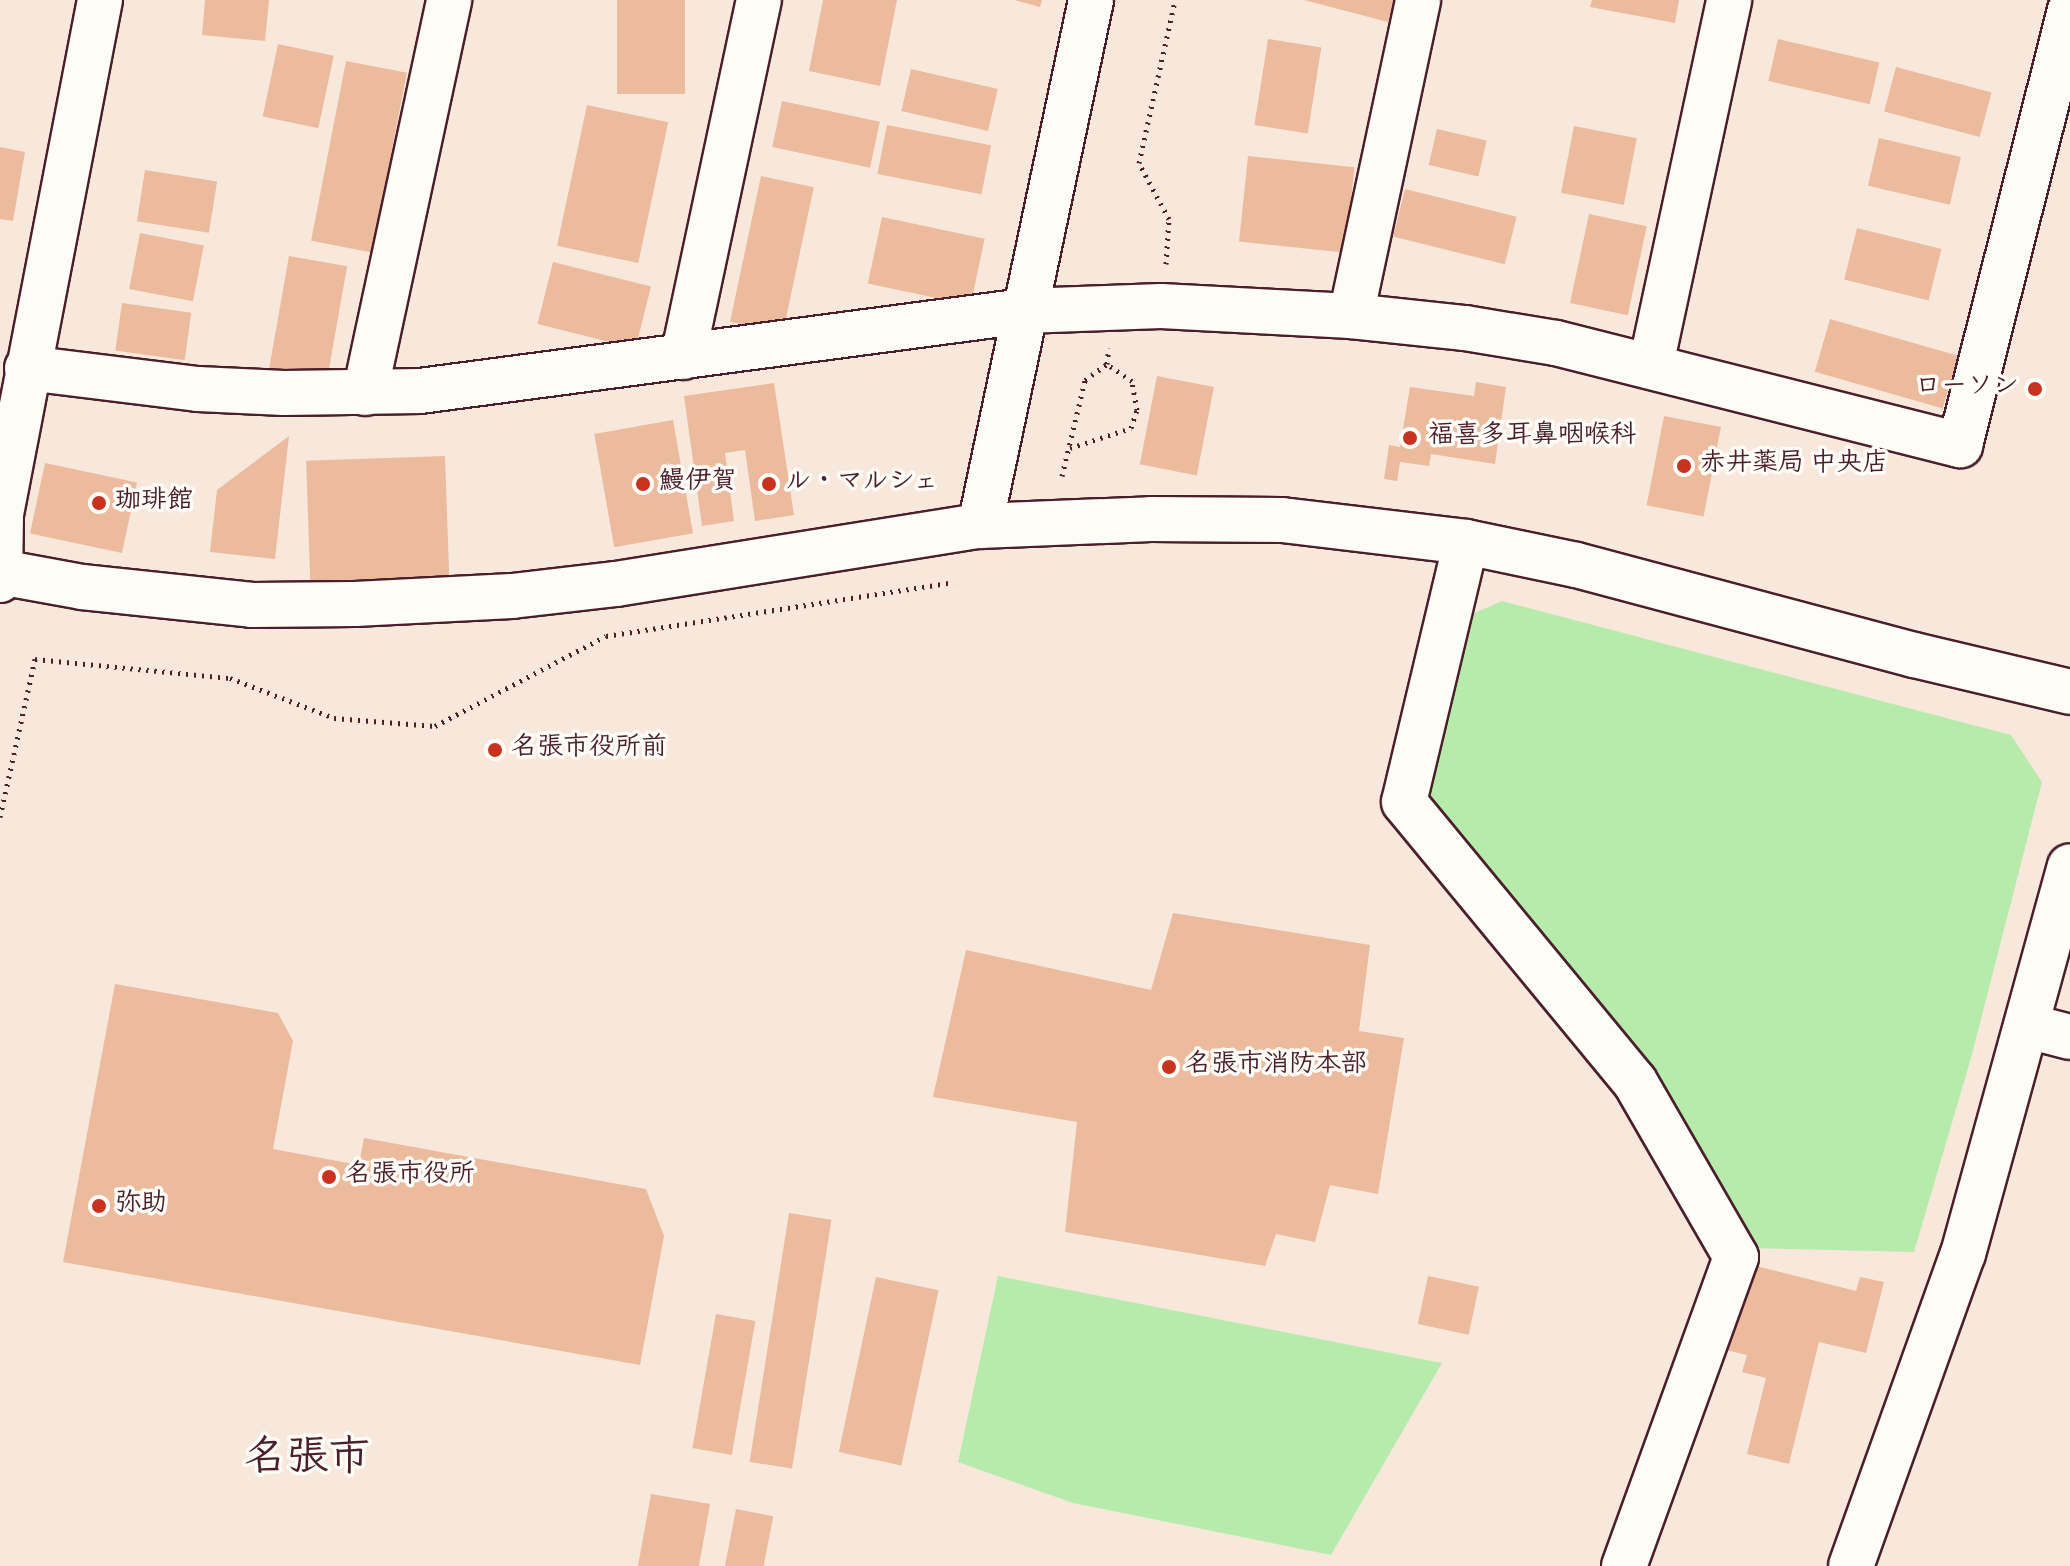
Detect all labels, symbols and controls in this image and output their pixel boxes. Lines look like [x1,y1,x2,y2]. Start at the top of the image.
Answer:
place label: ローソン [1915,373,2019,405]
marker: ローソン [2026,380,2044,398]
place label: 福喜多耳鼻咽喉科 [1428,422,1636,454]
marker: 福喜多耳鼻咽喉科 [1399,427,1421,449]
place label: 赤井薬局 中央店 [1700,450,1888,482]
marker: 赤井薬局 中央店 [1675,457,1693,475]
place label: 鰻伊賀 [659,468,737,500]
place label: ル・マルシェ [785,468,941,500]
marker: 鰻伊賀 [634,475,652,493]
marker: ル・マルシェ [760,475,778,493]
place label: 珈琲館 [115,487,193,519]
marker: 珈琲館 [90,494,108,512]
place label: 名張市役所前 [511,734,667,766]
marker: 名張市役所前 [486,741,504,759]
place label: 名張市消防本部 [1185,1051,1367,1083]
marker: 名張市消防本部 [1160,1058,1178,1076]
place label: 名張市役所 [345,1161,475,1193]
marker: 名張市役所 [320,1168,338,1186]
place label: 弥助 [115,1190,167,1222]
marker: 弥助 [90,1197,108,1215]
district label: 名張市 [244,1437,370,1487]

